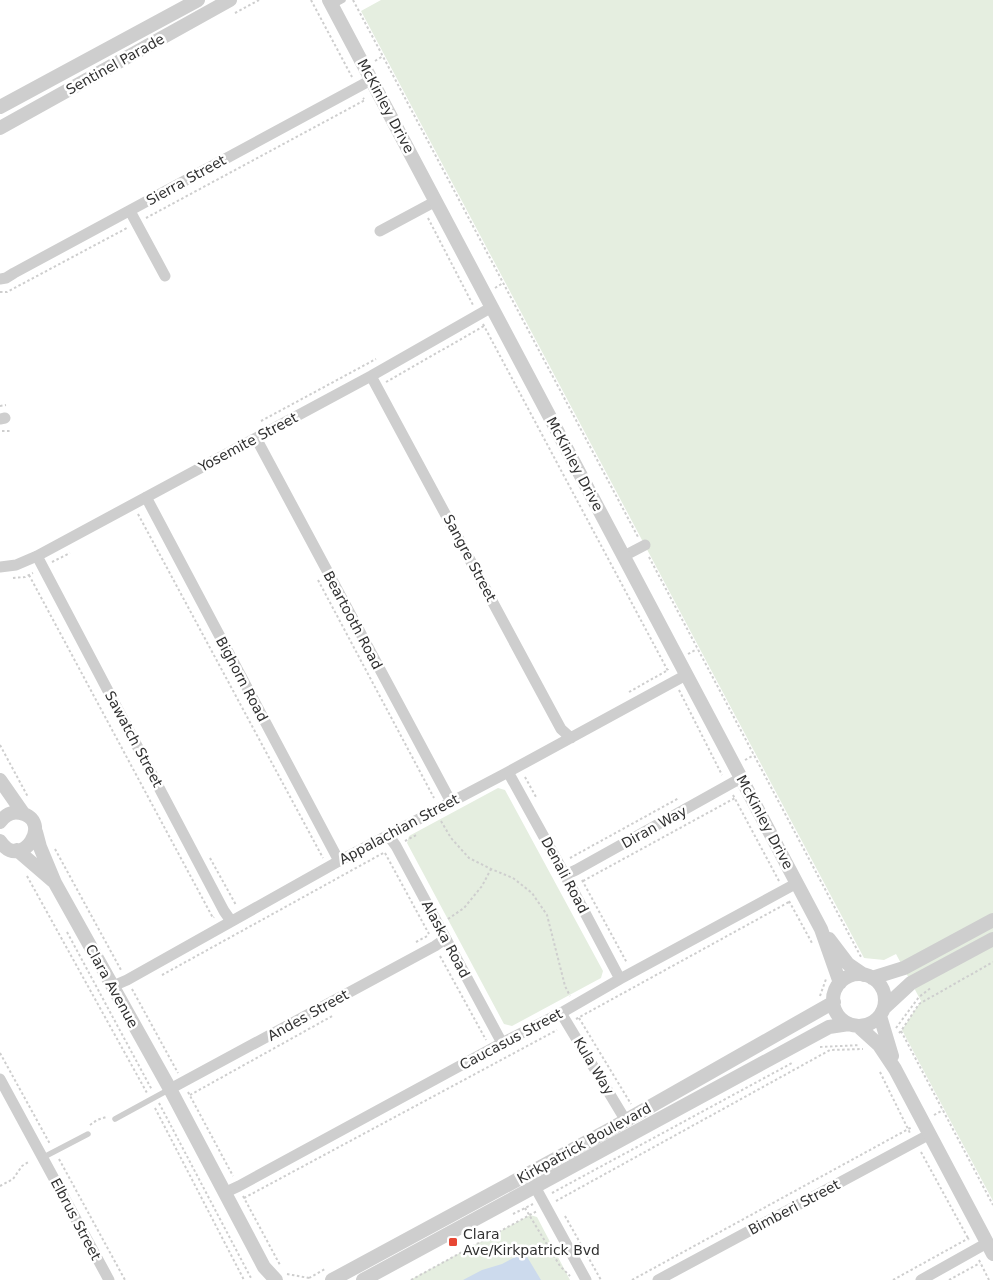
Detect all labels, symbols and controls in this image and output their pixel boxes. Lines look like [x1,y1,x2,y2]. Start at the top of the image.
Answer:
street label: Sentinel Parade [63,30,167,98]
street label: McKinley Drive [354,56,418,156]
street label: Sierra Street [144,151,229,208]
street label: Yosemite Street [195,409,301,475]
street label: McKinley Drive [543,414,607,514]
street label: Sangre Street [440,512,500,605]
street label: Beartooth Road [320,568,386,672]
street label: Bighorn Road [213,634,271,724]
street label: Sawatch Street [102,688,166,790]
street label: McKinley Drive [733,772,797,872]
street label: Appalachian Street [336,790,462,867]
street label: Diran Way [619,803,689,851]
street label: Denali Road [538,834,592,916]
street label: Alaska Road [419,898,473,980]
street label: Clara Avenue [82,941,142,1031]
street label: Andes Street [265,986,352,1044]
street label: Caucasus Street [457,1005,566,1073]
street label: Kula Way [571,1034,617,1098]
street label: Kirkpatrick Boulevard [514,1099,654,1187]
street label: Elbrus Street [48,1175,105,1263]
street label: Bimberi Street [746,1176,843,1238]
place label: Clara Ave/Kirkpatrick Bvd [463,1226,600,1258]
marker: Clara Ave/Kirkpatrick Bvd [447,1236,459,1248]

